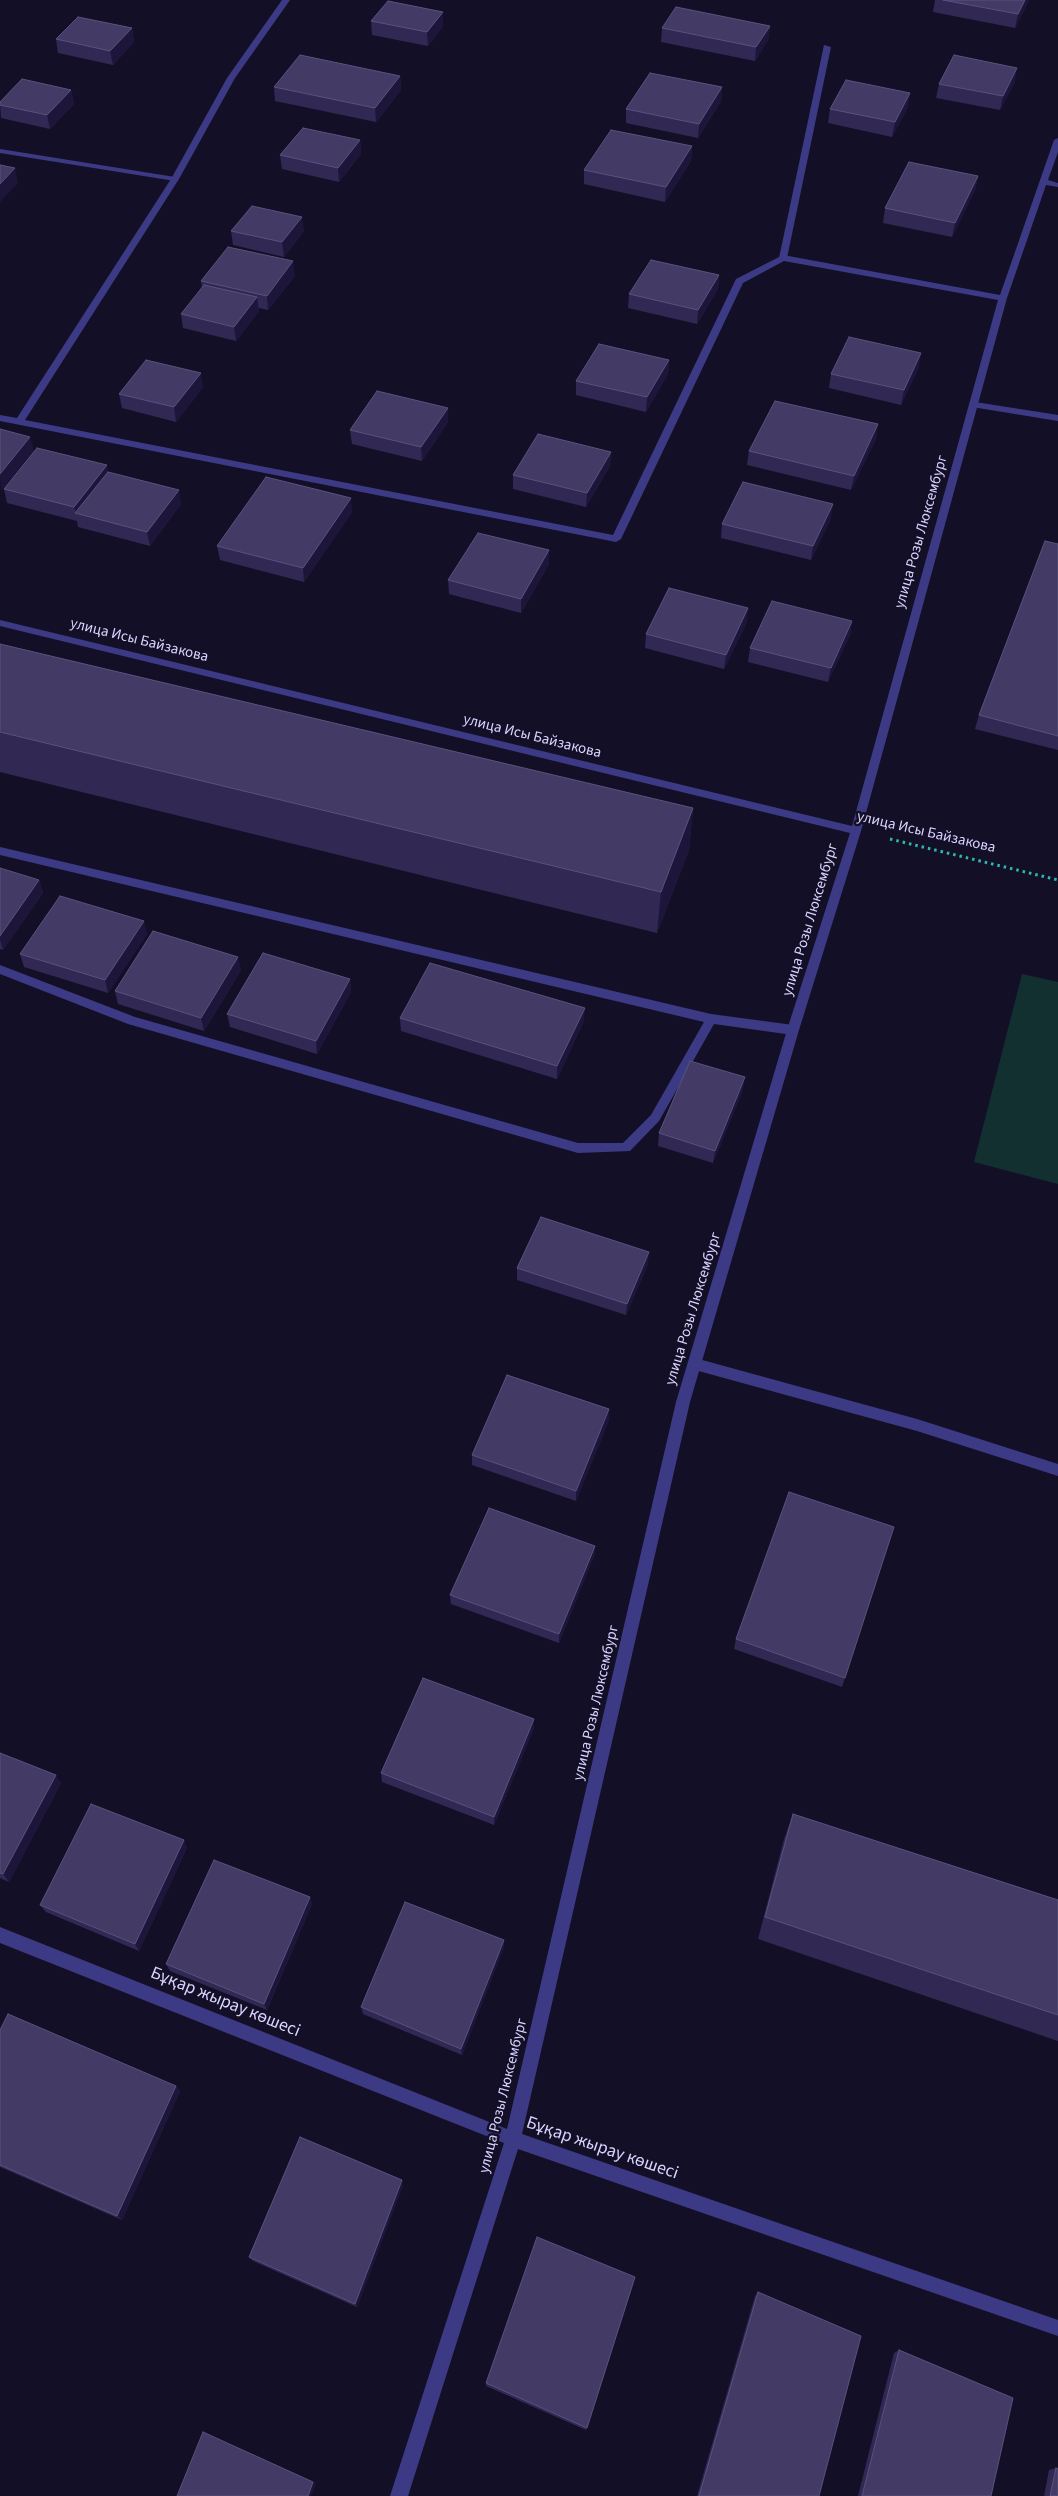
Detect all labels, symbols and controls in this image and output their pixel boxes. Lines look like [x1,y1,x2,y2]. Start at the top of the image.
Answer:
street label: улица Розы Люксембург [891,453,953,611]
street label: улица Исы Байзакова [68,615,210,667]
street label: улица Исы Байзакова [461,711,603,763]
street label: улица Исы Байзакова [855,808,997,858]
street label: улица Розы Люксембург [779,841,843,999]
street label: улица Розы Люксембург [662,1230,726,1388]
street label: улица Розы Люксембург [570,1624,624,1782]
street label: Бұқар жырау көшесі [147,1963,303,2043]
street label: улица Розы Люксембург [476,2017,532,2175]
street label: Бұқар жырау көшесі [523,2113,681,2185]

